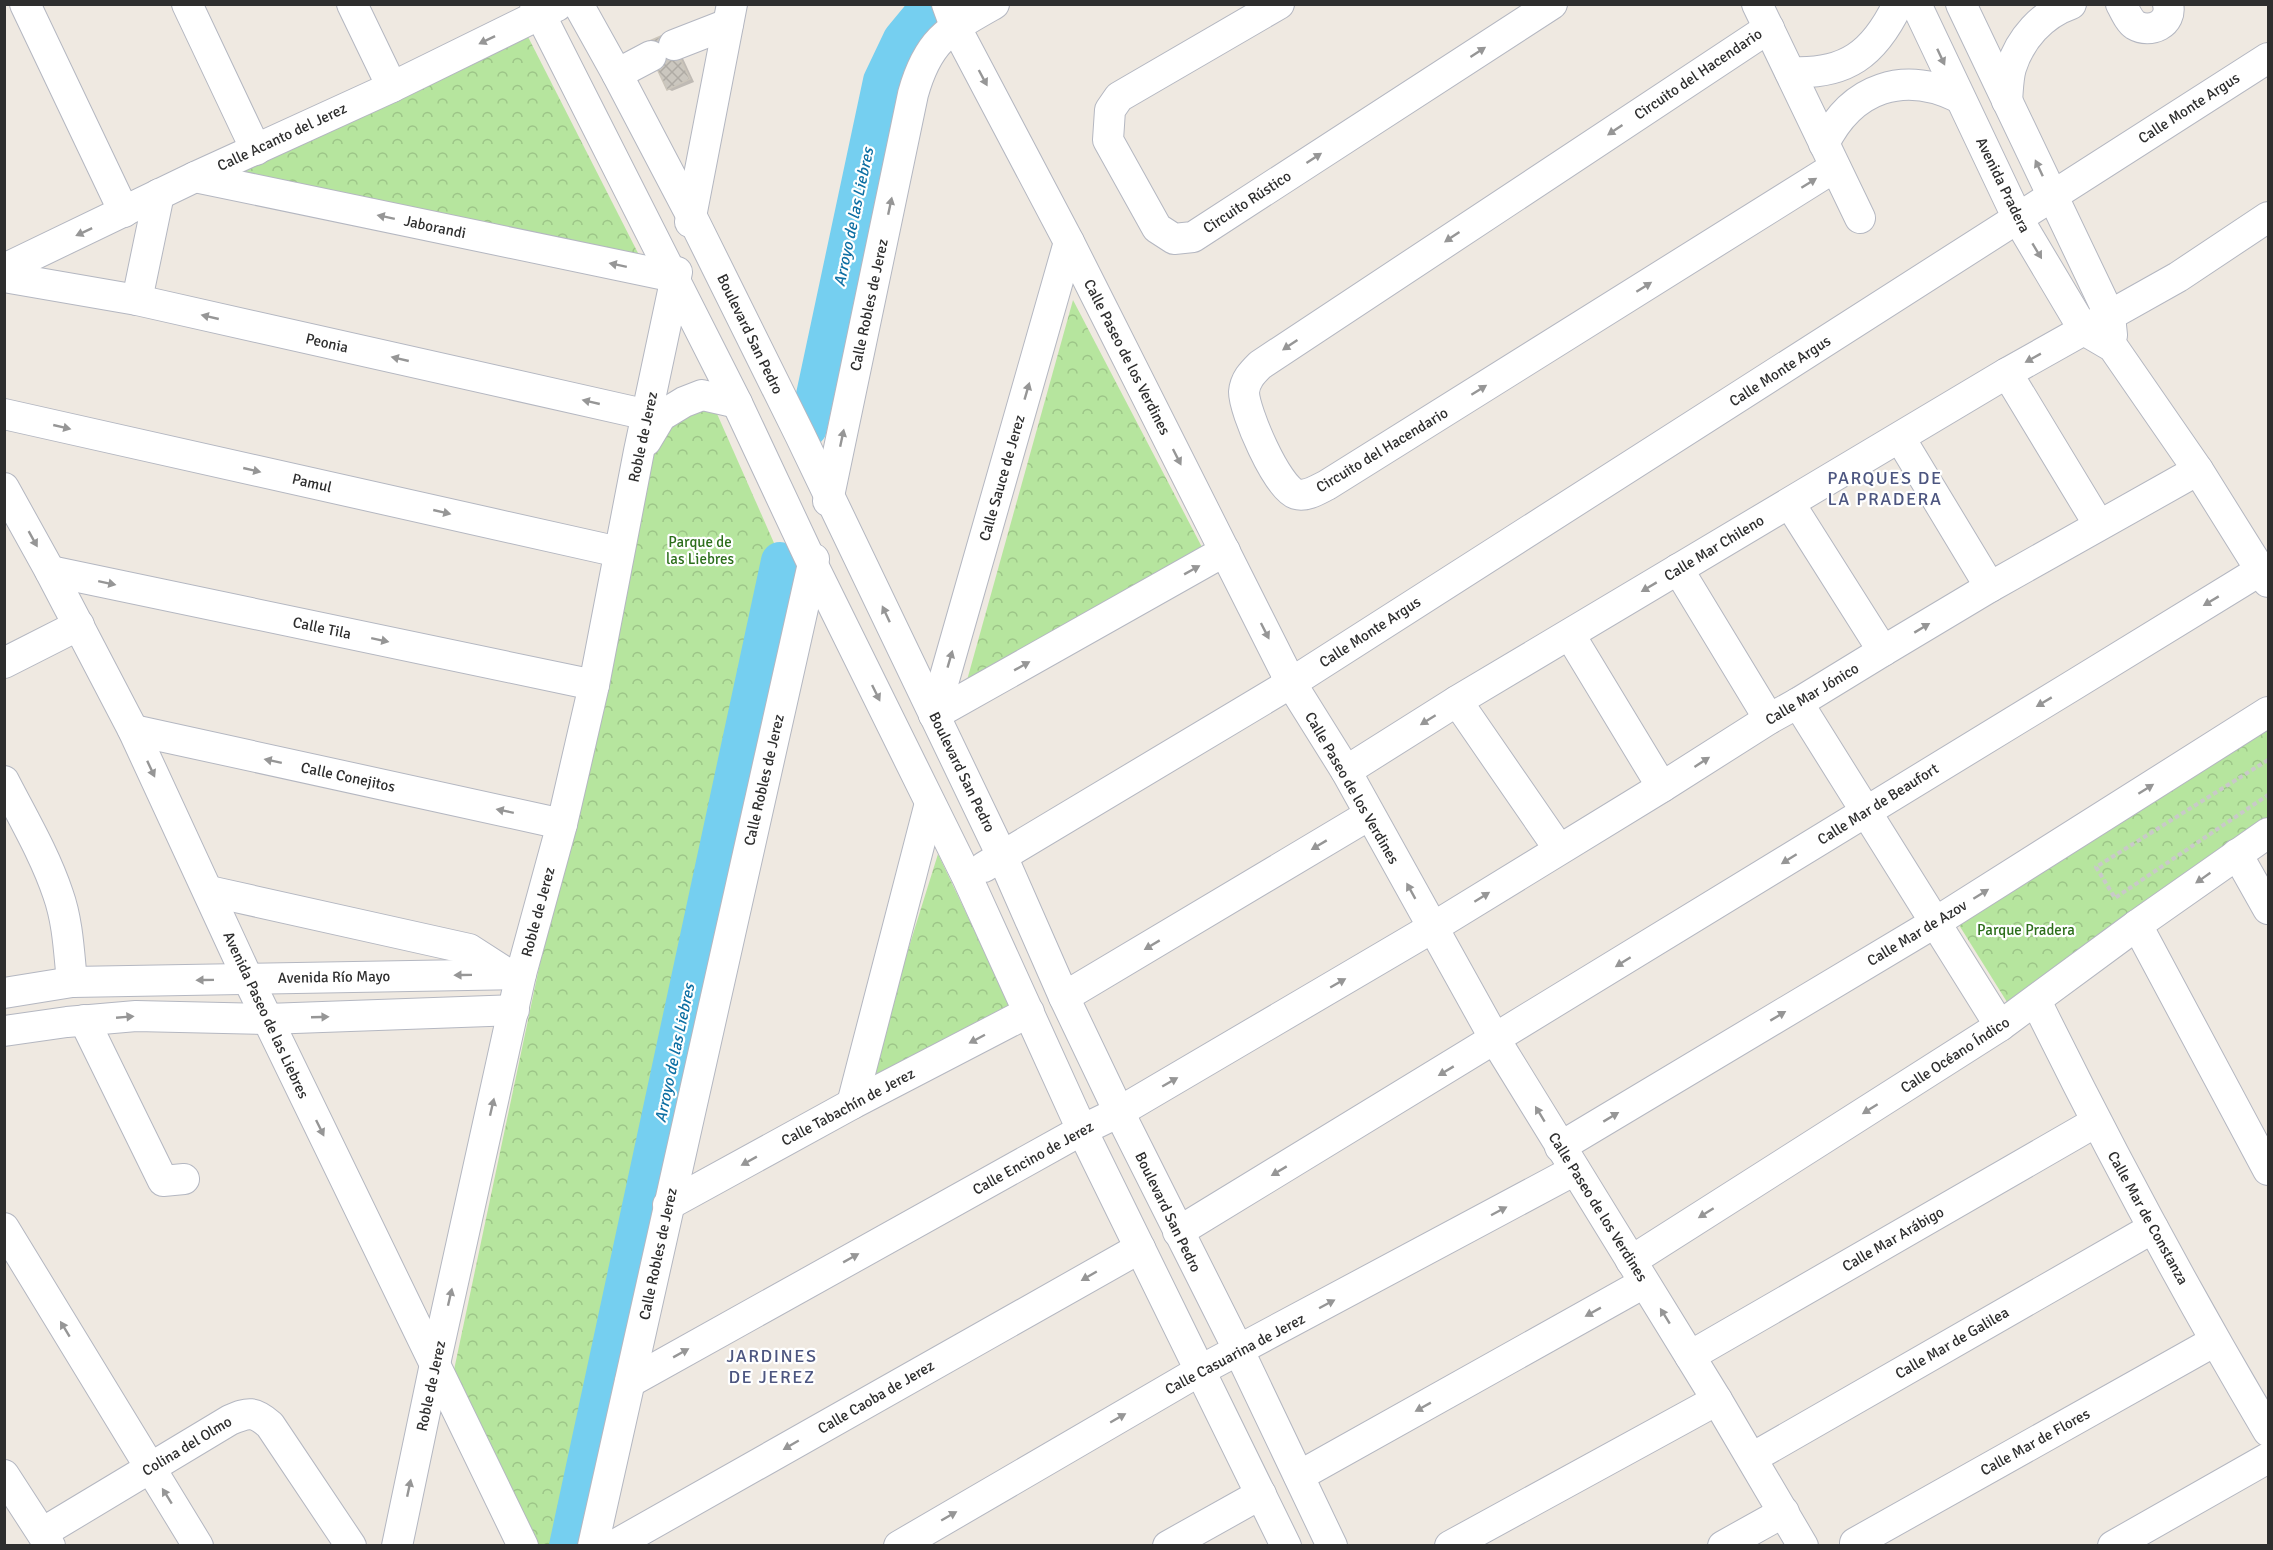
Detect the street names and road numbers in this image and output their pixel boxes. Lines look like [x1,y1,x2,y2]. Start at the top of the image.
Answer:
street label: Circuito del Hacendario [1631,24,1766,124]
street label: Calle Monte Argus [2135,68,2243,147]
street label: Calle Acanto del Jerez [214,99,350,175]
street label: Avenida Pradera [1972,134,2034,236]
street label: Circuito Rústico [1200,167,1295,237]
street label: Jaborandi [402,212,468,242]
street label: Calle Robles de Jerez [846,237,892,373]
street label: Boulevard San Pedro [713,271,787,397]
street label: Calle Paseo de los Verdines [1080,276,1174,438]
street label: Peonia [304,329,350,357]
street label: Calle Monte Argus [1726,331,1834,410]
street label: Roble de Jerez [625,390,661,484]
street label: Circuito del Hacendario [1313,403,1451,496]
street label: Calle Sauce de Jerez [975,413,1029,543]
street label: Pamul [290,470,334,496]
street label: Calle Mar Chileno [1661,511,1767,585]
street label: Calle Monte Argus [1316,592,1424,671]
street label: Calle Tila [291,613,353,643]
street label: Calle Mar Jónico [1762,659,1862,729]
street label: Boulevard San Pedro [925,709,999,835]
street label: Calle Paseo de los Verdines [1301,709,1403,868]
street label: Calle Robles de Jerez [740,712,788,848]
street label: Calle Conejitos [299,758,397,796]
street label: Calle Mar de Beaufort [1814,759,1942,849]
street label: Roble de Jerez [517,865,559,959]
street label: Calle Mar de Azov [1864,896,1970,970]
street label: Avenida Paseo de las Liebres [219,929,313,1102]
street label: Avenida Río Mayo [278,967,391,987]
street label: Calle Océano Índico [1897,1012,2013,1097]
street label: Calle Tabachín de Jerez [778,1064,918,1150]
street label: Calle Encino de Jerez [969,1117,1097,1199]
street label: Calle Paseo de los Verdines [1545,1129,1652,1285]
street label: Calle Mar de Constanza [2104,1148,2192,1288]
street label: Boulevard San Pedro [1131,1149,1205,1275]
street label: Calle Robles de Jerez [635,1186,681,1322]
street label: Calle Mar Arábigo [1839,1203,1947,1275]
street label: Calle Mar de Galilea [1892,1303,2012,1383]
street label: Calle Casuarina de Jerez [1162,1309,1308,1399]
street label: Roble de Jerez [413,1339,449,1433]
street label: Calle Caoba de Jerez [815,1356,938,1438]
street label: Calle Mar de Flores [1977,1404,2093,1480]
street label: Colina del Olmo [139,1412,235,1480]

